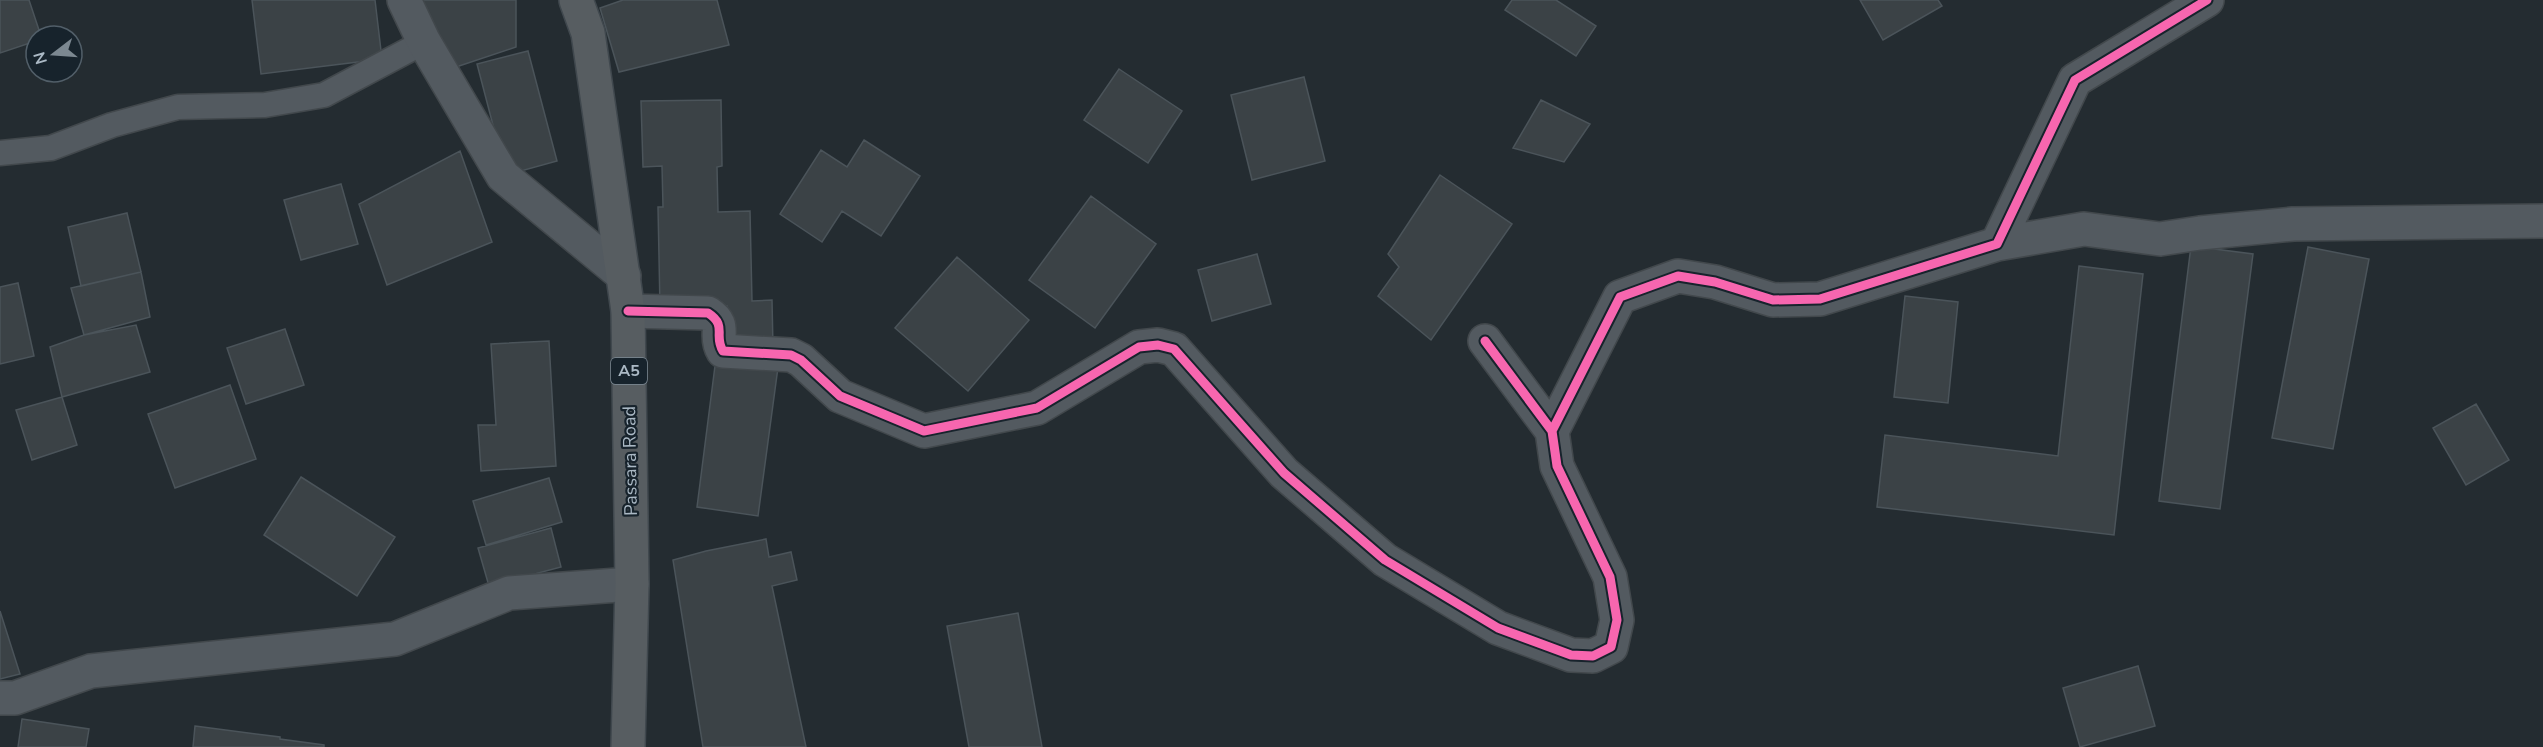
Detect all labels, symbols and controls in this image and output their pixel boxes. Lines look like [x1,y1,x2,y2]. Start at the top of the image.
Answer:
north arrow [24,24,84,84]
text: N [28,49,53,67]
road number: A5 [611,358,647,384]
street label: Passara Road [617,406,643,516]

